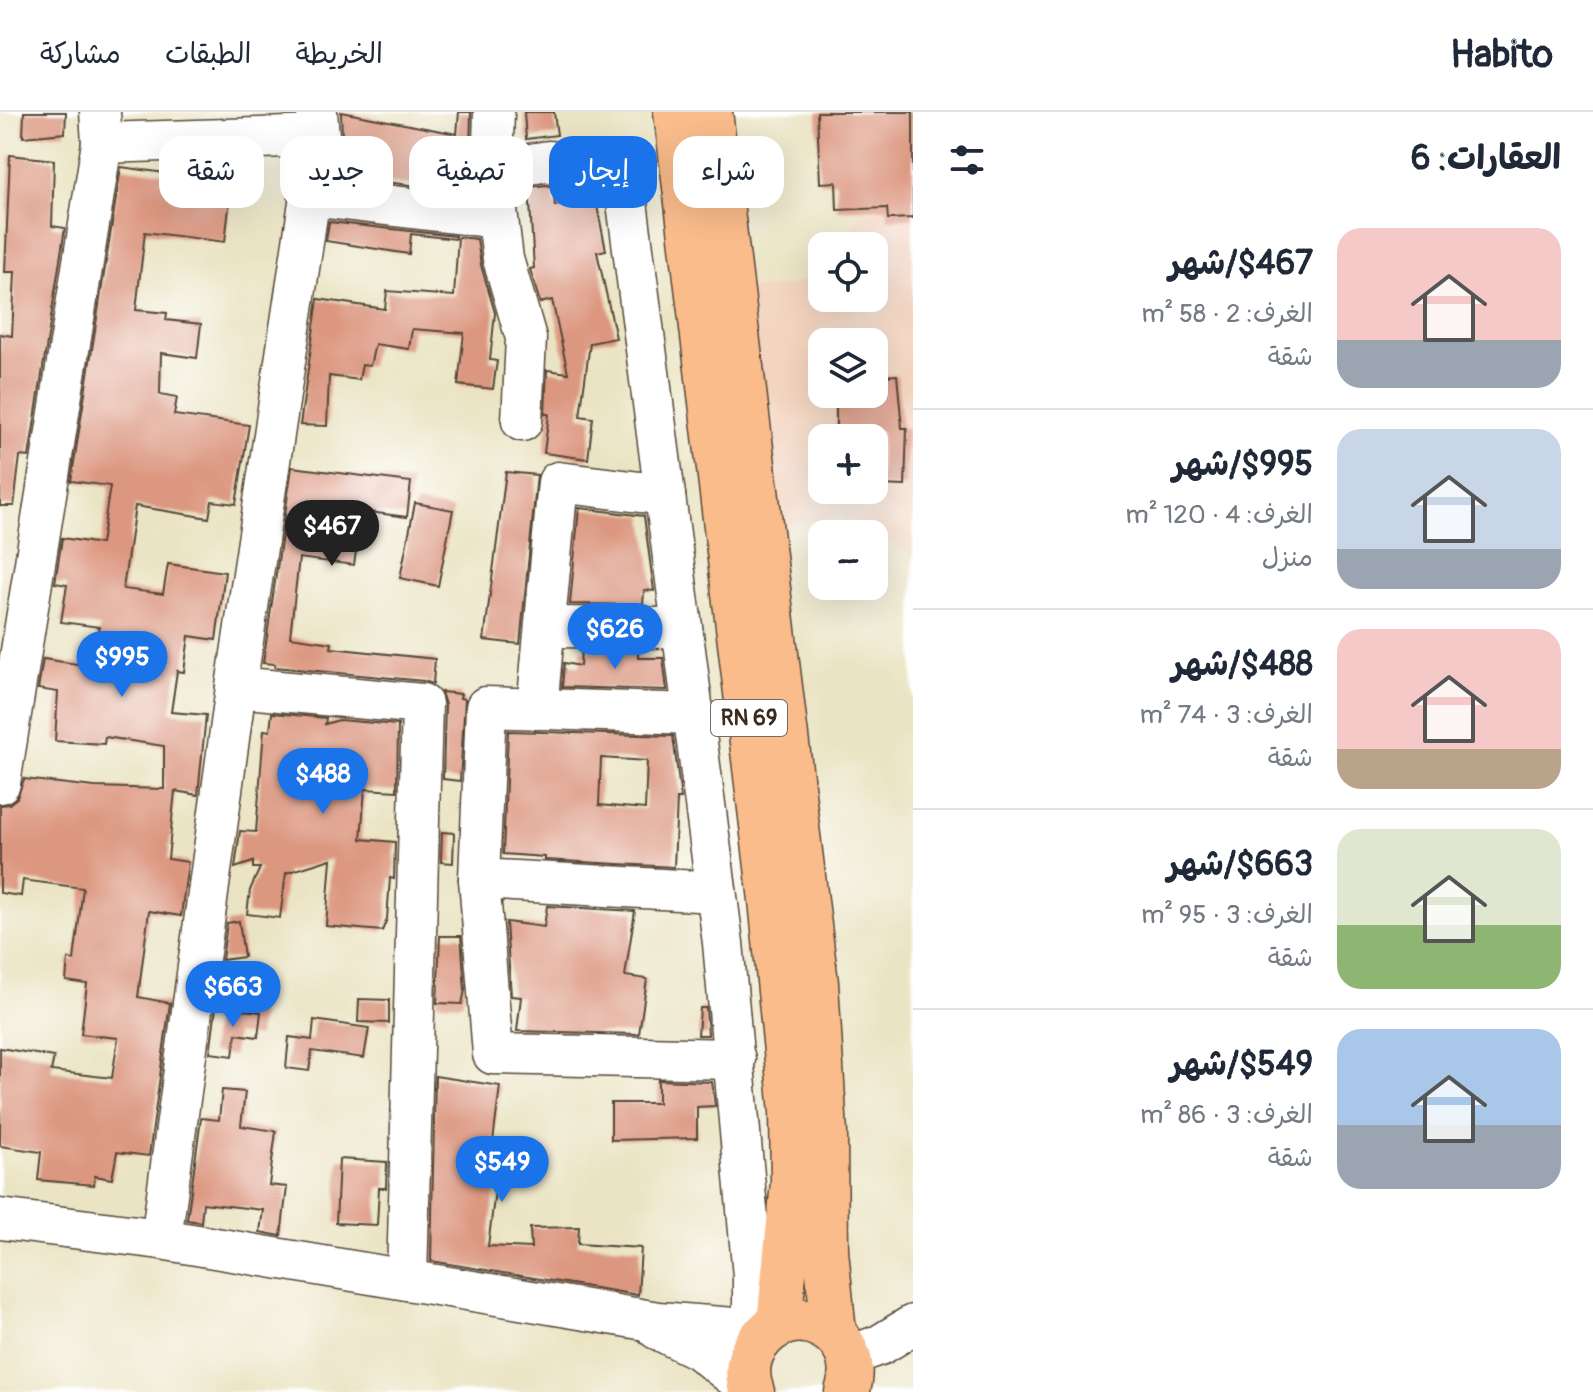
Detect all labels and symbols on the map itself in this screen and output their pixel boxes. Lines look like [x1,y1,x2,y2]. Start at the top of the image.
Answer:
pin: $467 [285,500,379,568]
pin: $626 [568,603,662,671]
pin: $995 [75,631,169,699]
road number: RN 69 [711,700,787,736]
pin: $488 [276,748,370,816]
pin: $663 [186,961,280,1029]
pin: $549 [455,1136,549,1204]

